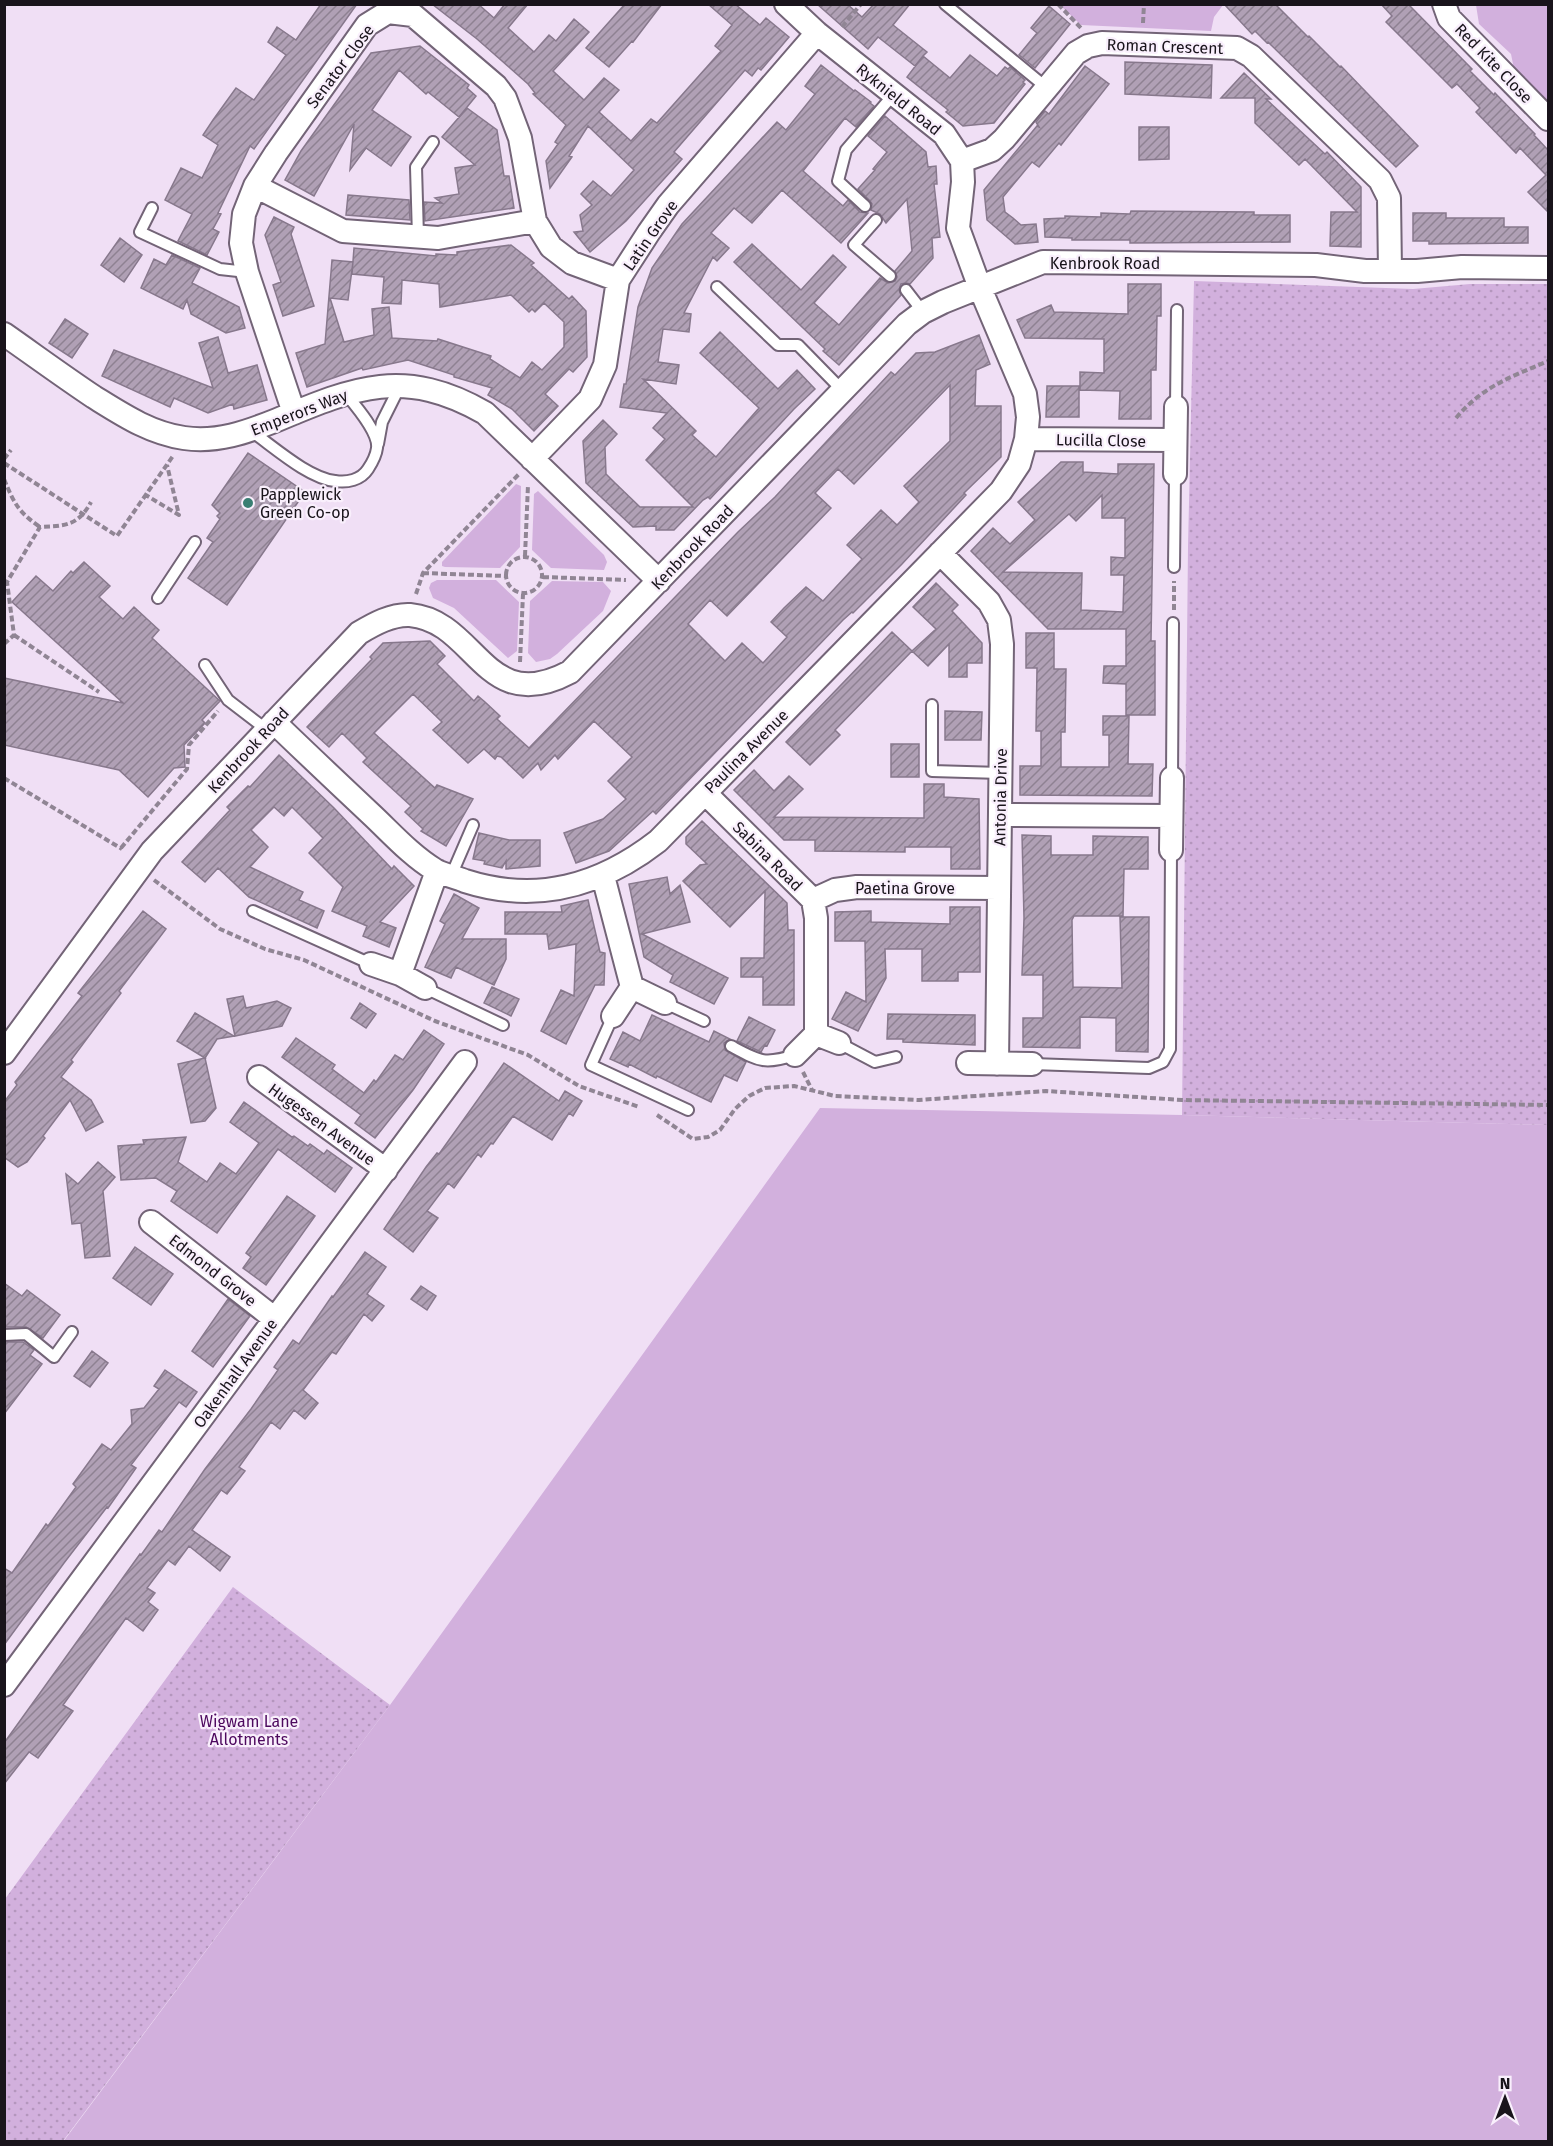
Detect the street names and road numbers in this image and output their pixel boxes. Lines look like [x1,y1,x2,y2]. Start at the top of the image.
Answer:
street label: Red Kite Close [1451,20,1536,107]
street label: Senator Close [303,21,378,112]
street label: Roman Crescent [1106,35,1224,58]
street label: Ryknield Road [852,59,945,139]
street label: Latin Grove [619,196,682,274]
street label: Kenbrook Road [1050,254,1160,273]
street label: Emperors Way [248,385,350,440]
street label: Lucilla Close [1056,430,1146,451]
street label: Kenbrook Road [647,501,738,594]
street label: Kenbrook Road [204,703,293,797]
street label: Paulina Avenue [700,705,792,797]
street label: Antonia Drive [990,748,1011,846]
street label: Sabina Road [729,818,806,895]
street label: Paetina Grove [855,879,955,898]
street label: Hugessen Avenue [265,1079,379,1169]
street label: Edmond Grove [165,1230,260,1310]
street label: Oakenhall Avenue [189,1315,281,1432]

